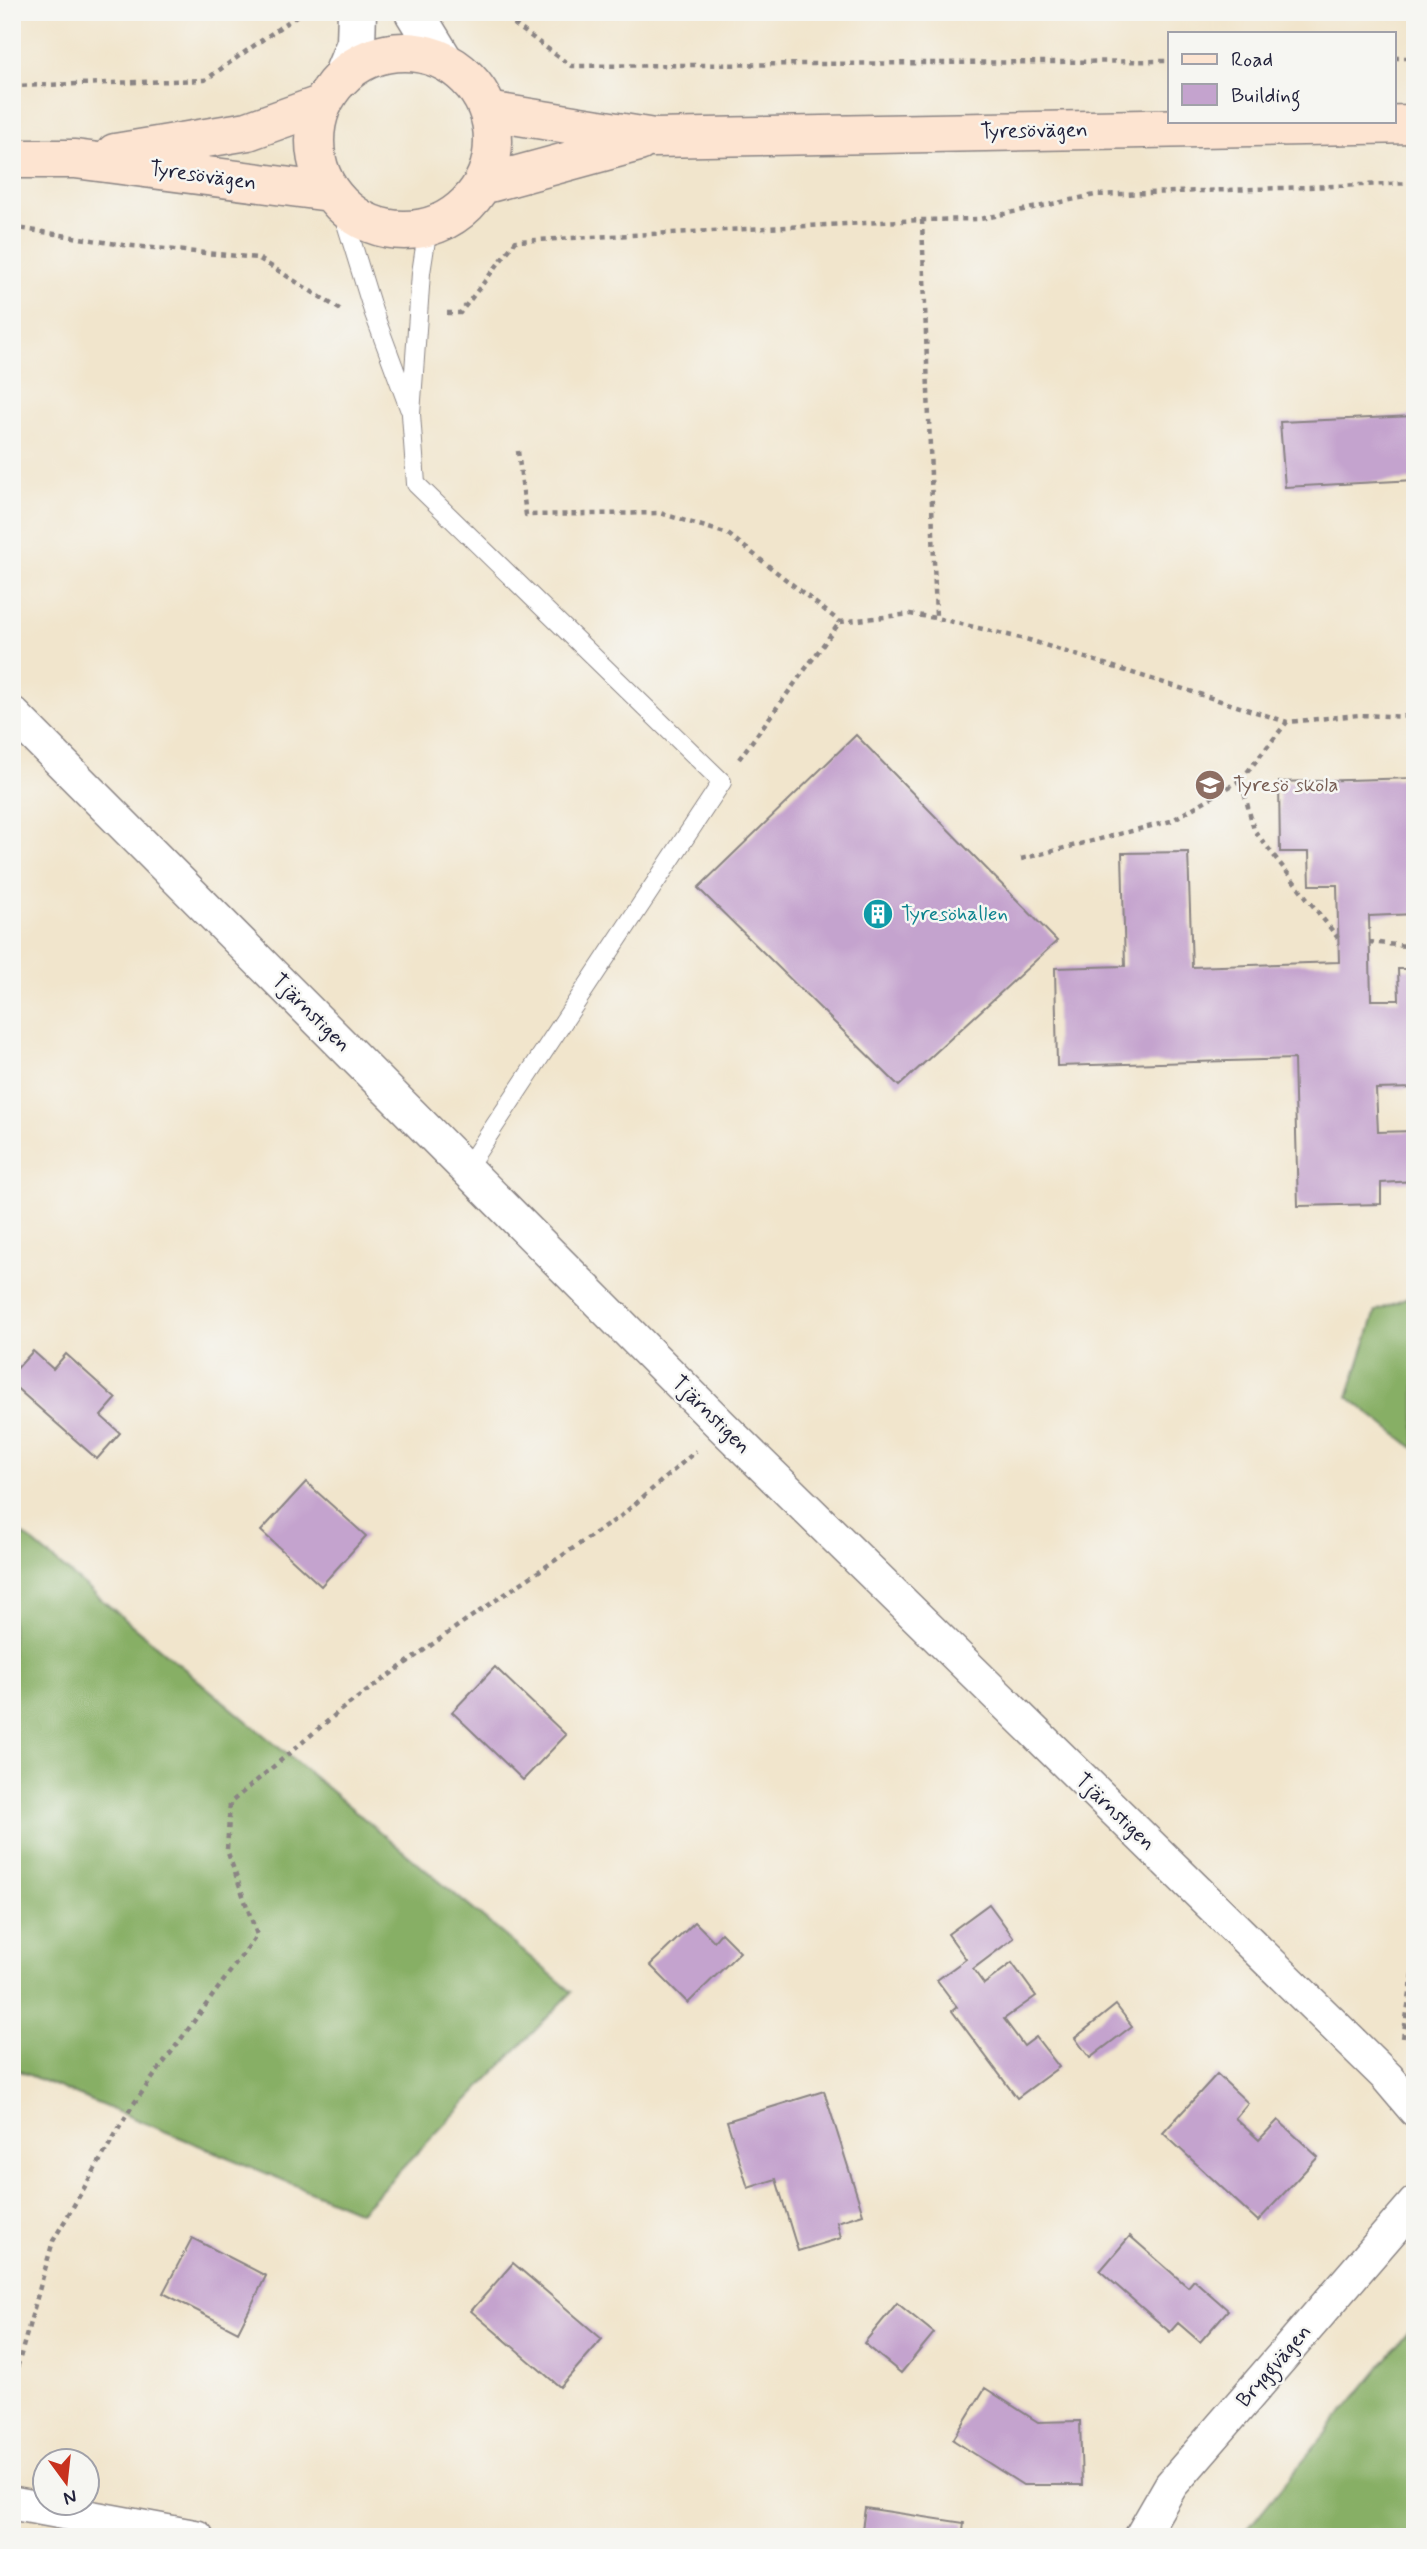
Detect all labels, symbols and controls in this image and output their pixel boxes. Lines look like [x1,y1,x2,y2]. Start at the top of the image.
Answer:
legend [1168,32,1396,122]
text: Road [1231,46,1273,74]
text: Building [1231,82,1301,112]
street label: Tyresövägen [980,116,1088,146]
street label: Tyresövägen [148,155,258,197]
school or university icon: Tyresö skola [1193,768,1227,802]
place label: Tyresö skola [1233,771,1339,799]
building icon: Tyresöhallen [861,897,895,931]
place label: Tyresöhallen [901,900,1008,928]
street label: Tjärnstigen [265,967,357,1059]
street label: Tjärnstigen [665,1369,757,1461]
street label: Tjärnstigen [1069,1767,1161,1857]
street label: Bryggvägen [1230,2319,1319,2415]
north arrow [32,2448,102,2518]
text: N [61,2483,79,2511]

